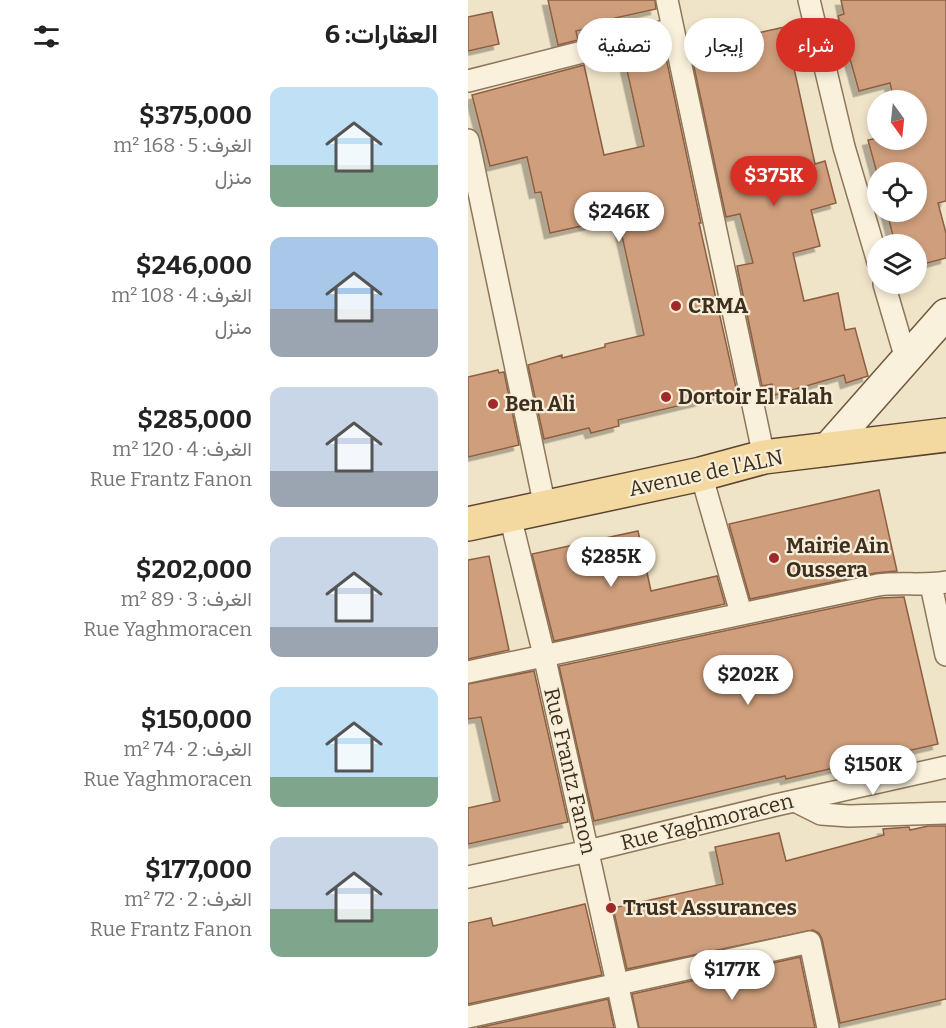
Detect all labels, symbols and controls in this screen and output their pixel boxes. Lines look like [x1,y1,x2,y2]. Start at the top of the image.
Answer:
chip: تصفية [577,18,672,72]
chip: إيجار [684,18,764,72]
chip: شراء [776,18,855,72]
text: العقارات: 6 [325,19,438,50]
icon: filters [30,20,63,53]
north arrow [867,90,927,150]
map controls [867,90,927,294]
text: $375,000 [139,100,252,131]
icon: home [318,111,390,183]
text: الغرف: 5 · 168 m² [113,133,252,157]
pin: $375K [732,156,816,207]
button: locate [867,162,927,222]
text: $375K [744,163,804,187]
text: منزل [215,165,252,189]
pin: $246K [577,192,661,243]
text: $246K [588,199,650,223]
button: layers [867,234,927,294]
text: $246,000 [136,250,252,281]
icon: home [318,261,390,333]
text: الغرف: 4 · 108 m² [111,283,252,307]
place label: CRMA [688,293,748,319]
marker: CRMA [669,299,683,313]
text: منزل [215,315,252,339]
place label: Dortoir El Falah [678,384,833,410]
marker: Dortoir El Falah [659,390,673,404]
place label: Ben Ali [505,391,576,417]
marker: Ben Ali [486,397,500,411]
text: $285,000 [137,404,252,435]
icon: home [318,411,390,483]
text: الغرف: 4 · 120 m² [112,437,252,461]
street label: Avenue de l'ALN [626,444,786,502]
text: Rue Frantz Fanon [90,467,252,491]
place label: Mairie Ain Oussera [786,533,890,583]
pin: $285K [569,537,653,588]
text: $285K [581,544,641,568]
marker: Mairie Ain Oussera [767,551,781,565]
text: $202,000 [136,554,252,585]
icon: home [318,561,390,633]
text: الغرف: 3 · 89 m² [121,587,252,611]
text: Rue Yaghmoracen [83,617,252,641]
pin: $202K [706,655,790,706]
text: $202K [717,662,779,686]
street label: Rue Frantz Fanon [538,685,602,857]
text: $150,000 [141,704,252,735]
icon: home [318,711,390,783]
text: الغرف: 2 · 74 m² [123,737,252,761]
pin: $150K [831,745,915,796]
text: $150K [844,752,902,776]
text: Rue Yaghmoracen [83,767,252,791]
street label: Rue Yaghmoracen [618,788,796,856]
text: $177,000 [145,854,252,885]
icon: home [318,861,390,933]
text: الغرف: 2 · 72 m² [124,887,252,911]
place label: Trust Assurances [623,895,797,921]
marker: Trust Assurances [604,901,618,915]
text: Rue Frantz Fanon [90,917,252,941]
pin: $177K [690,950,774,1001]
text: $177K [704,957,760,981]

